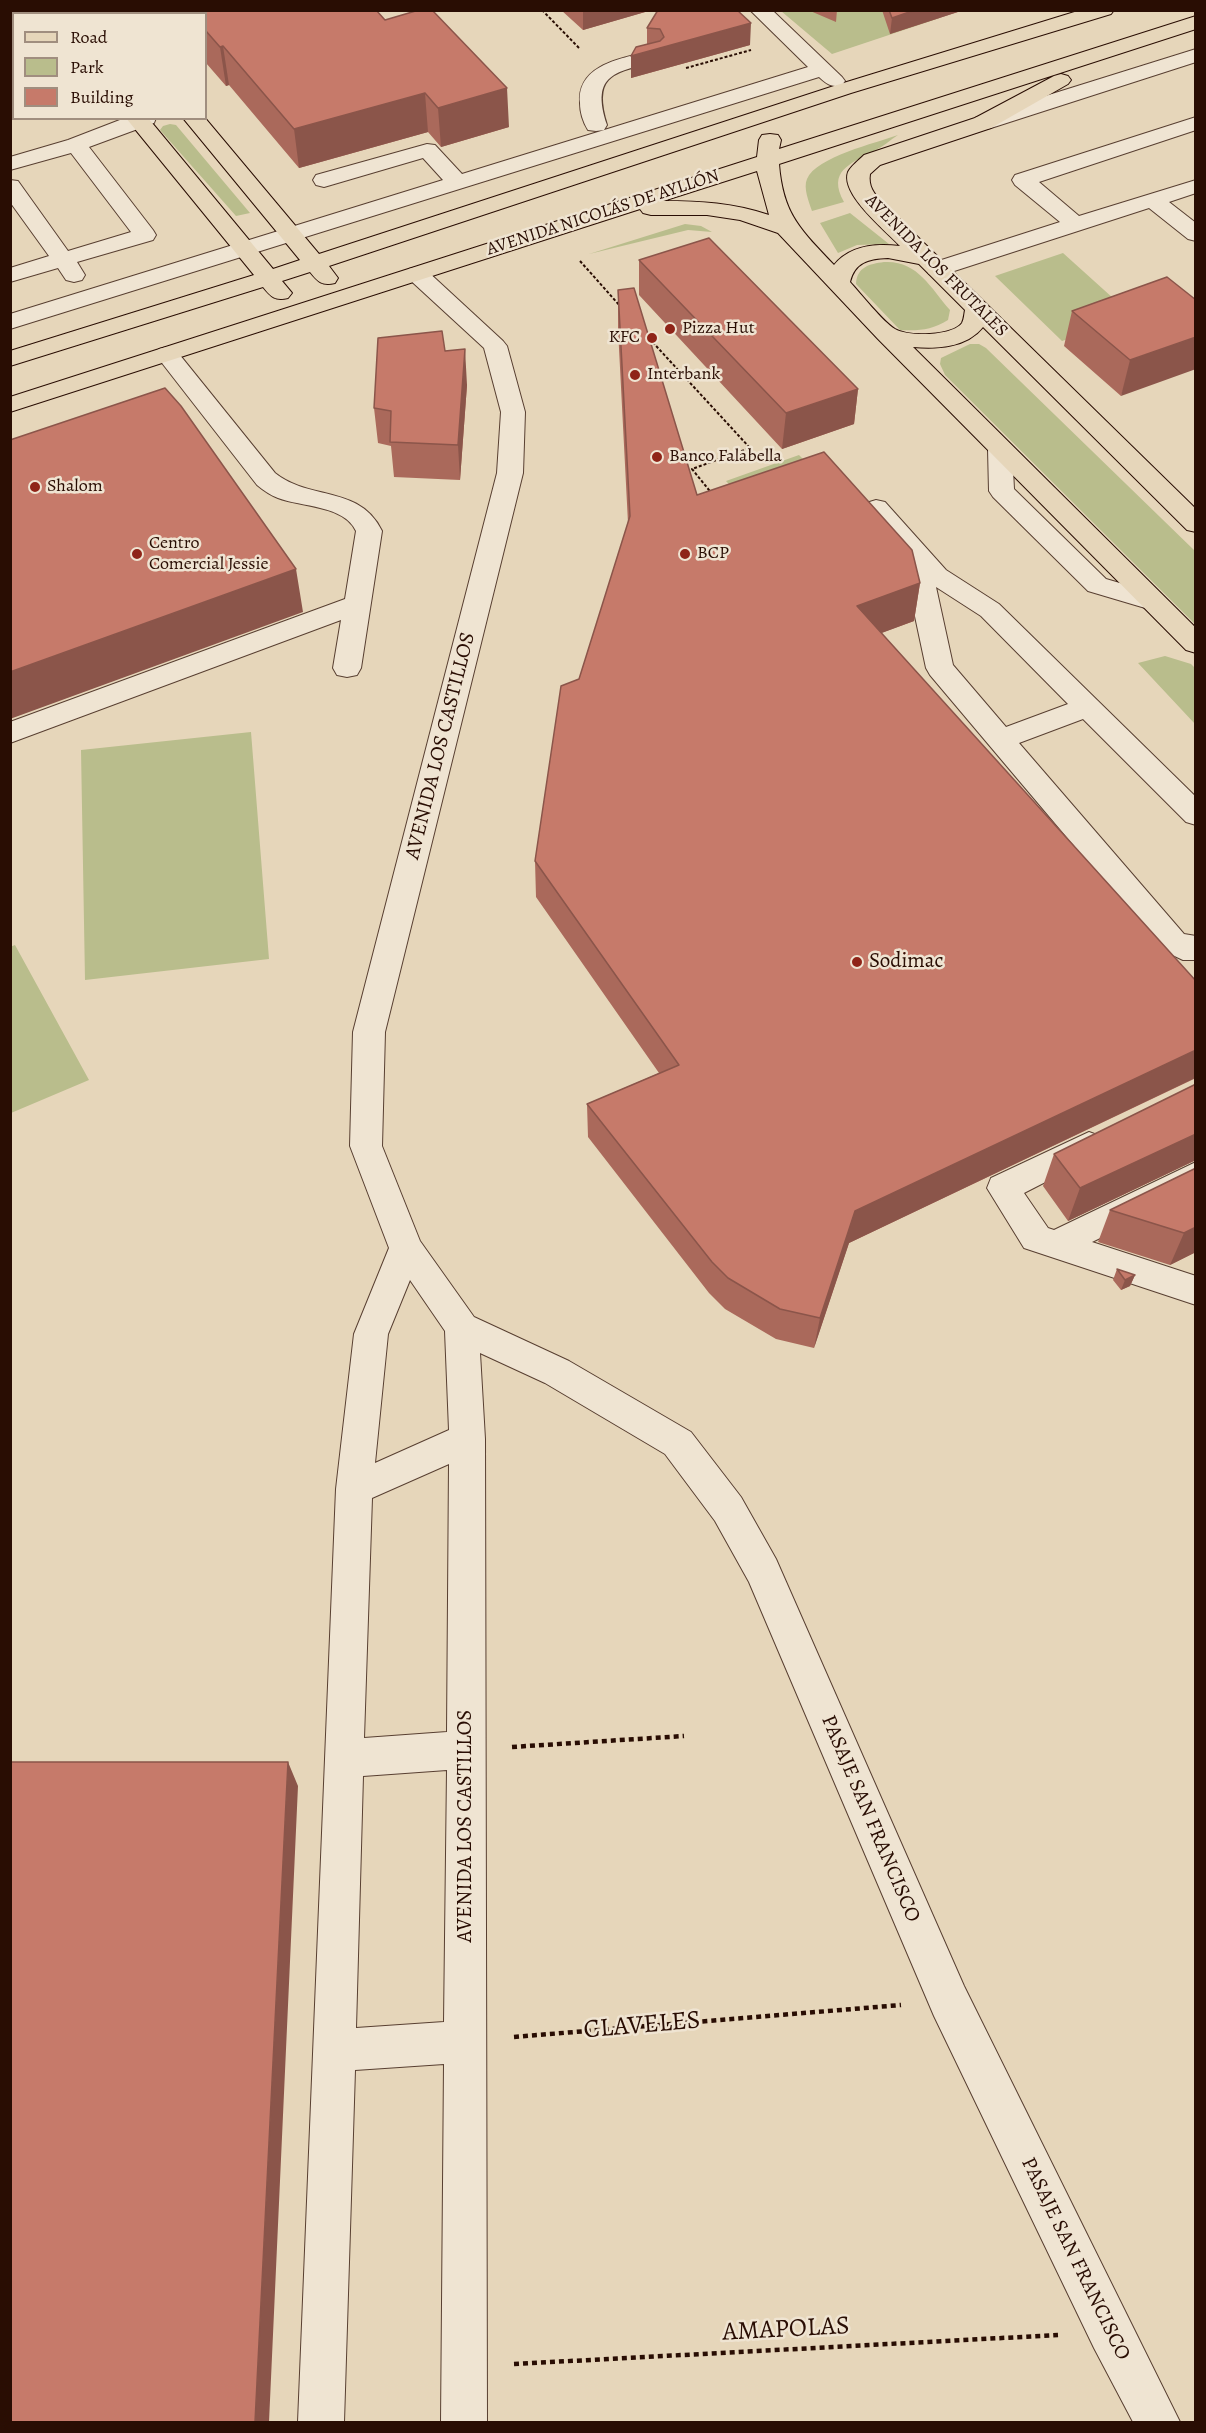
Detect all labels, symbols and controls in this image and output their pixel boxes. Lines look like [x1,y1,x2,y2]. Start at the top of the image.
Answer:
legend [12,12,207,120]
text: Road [70,25,107,49]
text: Park [70,55,104,79]
text: Building [70,85,134,109]
street label: AVENIDA NICOLÁS DE AYLLÓN [484,165,722,261]
street label: AVENIDA LOS FRUTALES [860,190,1012,342]
place label: Pizza Hut [682,318,755,340]
marker: Pizza Hut [663,322,677,336]
place label: KFC [608,327,640,349]
marker: KFC [645,331,659,345]
place label: Interbank [647,364,720,386]
marker: Interbank [628,368,642,382]
place label: Banco Falabella [669,446,782,468]
marker: Banco Falabella [650,450,664,464]
place label: Shalom [47,476,103,498]
marker: Shalom [28,480,42,494]
place label: Centro Comercial Jessie [149,533,269,576]
place label: BCP [697,543,729,565]
marker: Centro Comercial Jessie [130,547,144,561]
marker: BCP [678,547,692,561]
street label: AVENIDA LOS CASTILLOS [401,630,481,862]
place label: Sodimac [869,949,944,975]
marker: Sodimac [850,955,864,969]
street label: AVENIDA LOS CASTILLOS [453,1710,479,1942]
street label: PASAJE SAN FRANCISCO [815,1712,925,1926]
street label: CLAVELES [582,2005,702,2047]
street label: PASAJE SAN FRANCISCO [1015,2153,1135,2365]
street label: AMAPOLAS [722,2311,850,2349]

